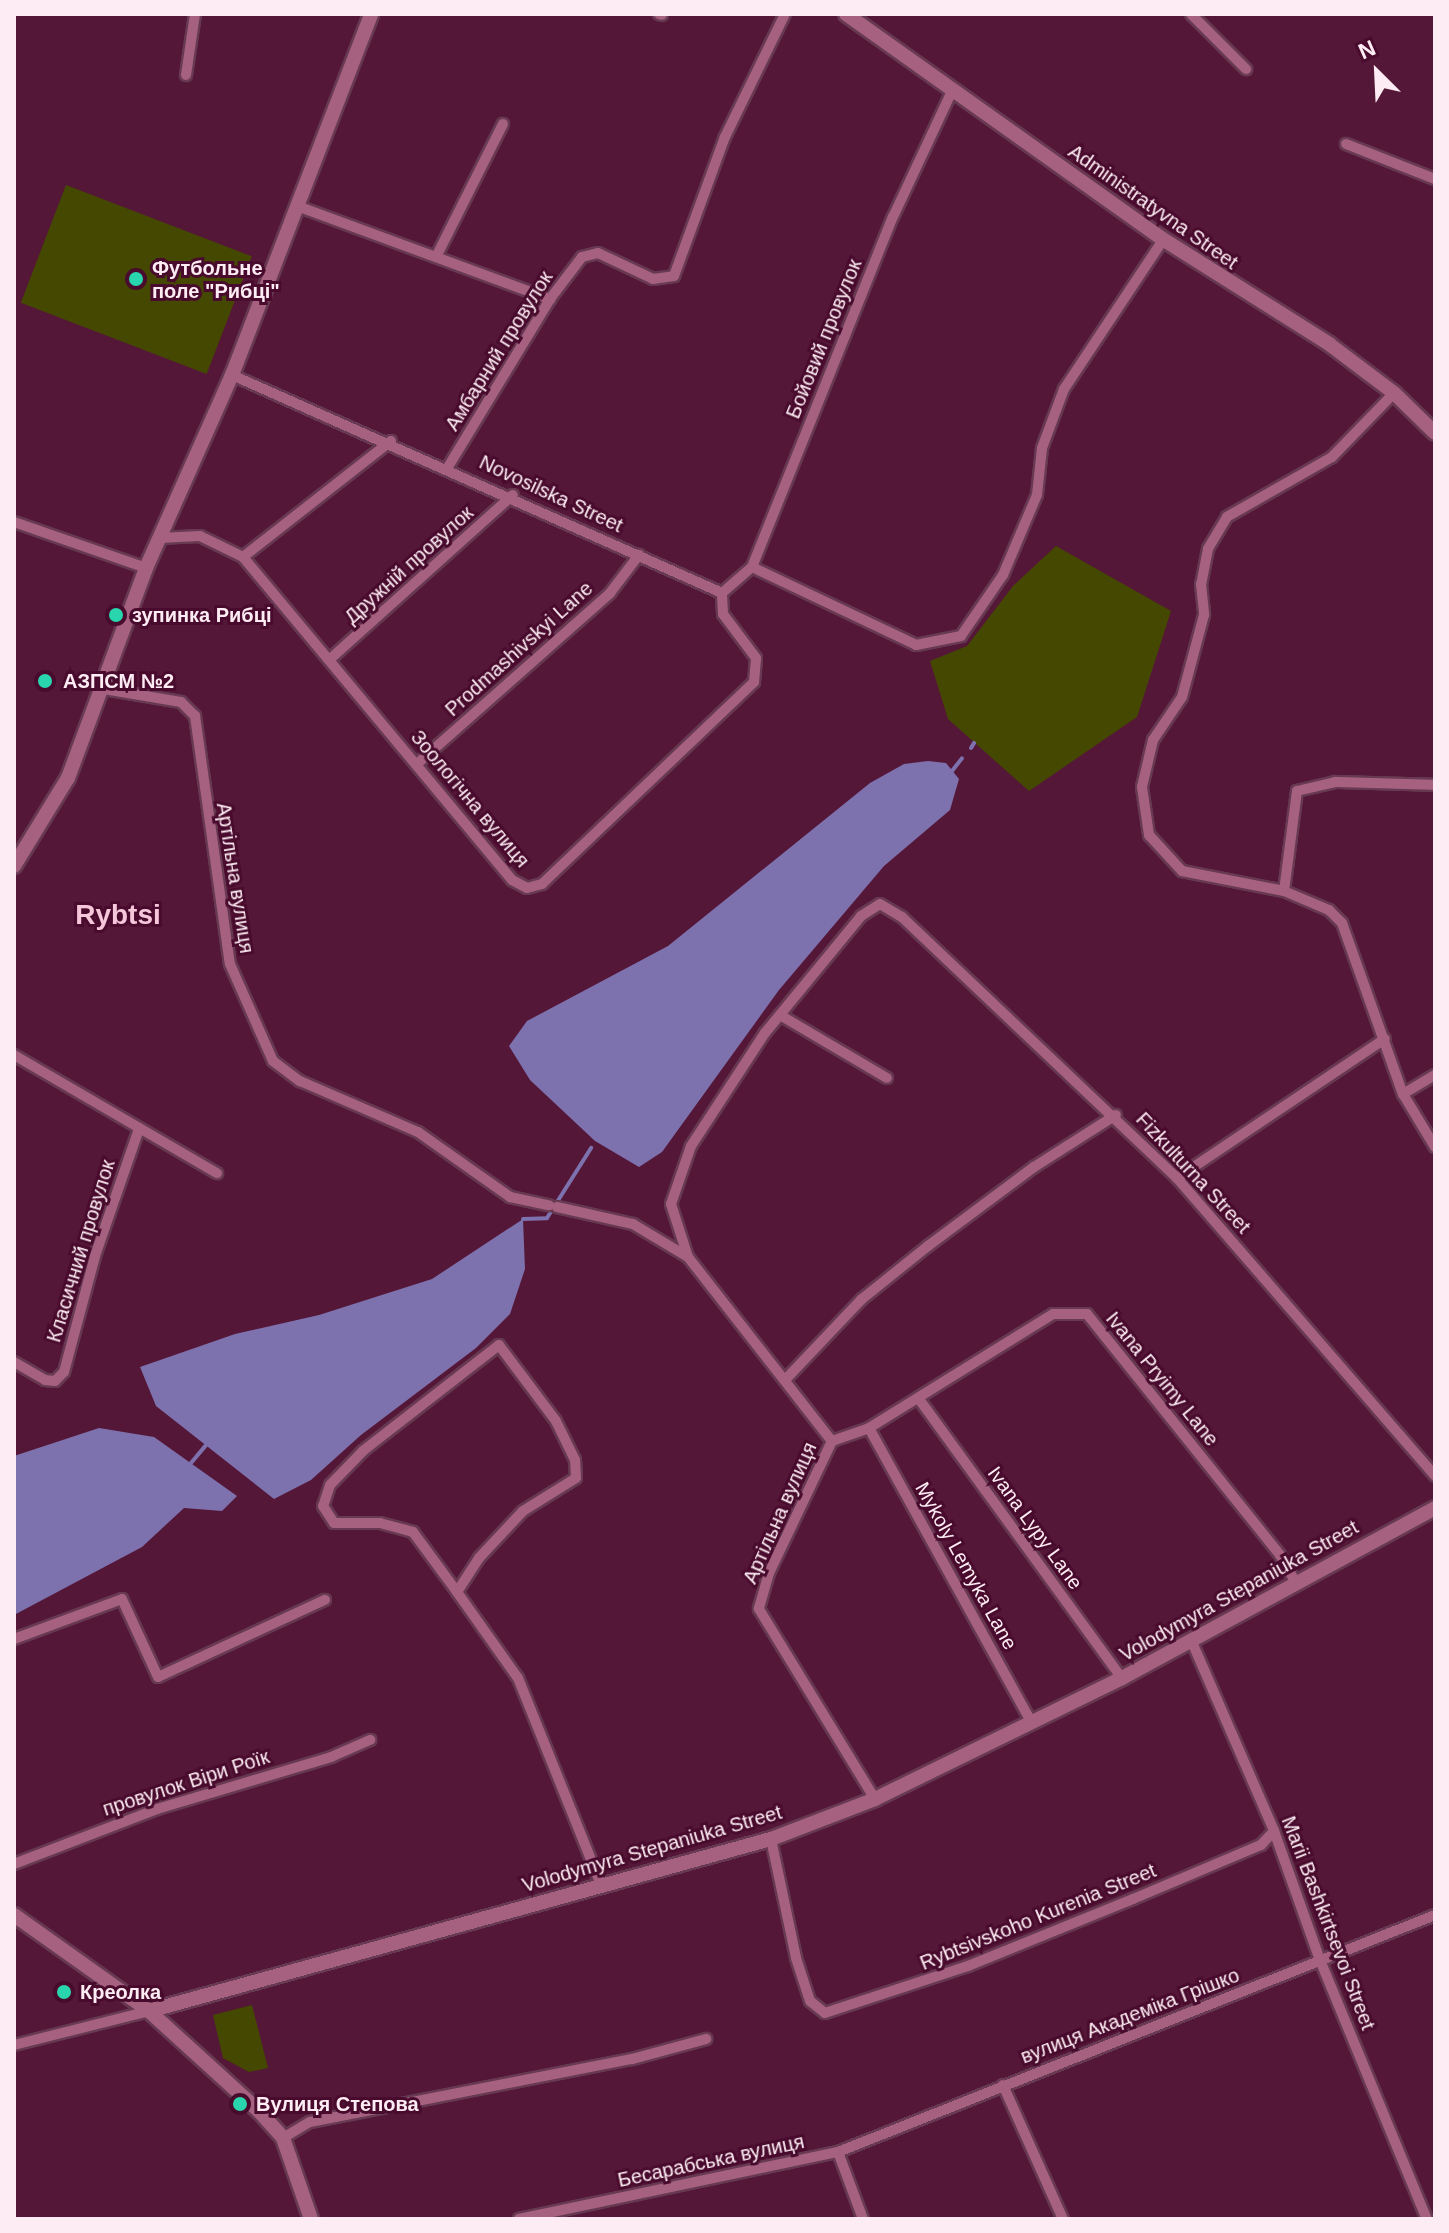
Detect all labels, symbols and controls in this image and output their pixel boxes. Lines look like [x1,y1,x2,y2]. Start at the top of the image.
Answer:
north arrow [1337,32,1417,112]
text: N [1355,35,1379,64]
street label: Administratyvna Street [1064,139,1242,275]
place label: Футбольне поле "Рибці" [152,256,280,303]
street label: Бойовий провулок [781,256,867,422]
street label: Амбарний провулок [440,267,558,435]
marker: Футбольне поле "Рибці" [127,270,145,288]
street label: Novosilska Street [475,450,627,538]
street label: Дружній провулок [340,501,478,629]
street label: Prodmashivskyi Lane [440,576,598,722]
place label: зупинка Рибці [132,603,272,627]
marker: зупинка Рибці [107,606,125,624]
place label: АЗПСМ №2 [63,669,174,693]
marker: АЗПСМ №2 [34,670,56,692]
street label: Зоологічна вулиця [406,726,534,872]
street label: Артільна вулиця [211,801,259,955]
district label: Rybtsi [75,898,161,932]
street label: Fizkulturna Street [1131,1108,1255,1238]
street label: Класичний провулок [42,1157,120,1345]
street label: Ivana Pryimy Lane [1101,1307,1223,1451]
street label: Артільна вулиця [738,1439,822,1587]
street label: Ivana Lypy Lane [982,1462,1088,1594]
street label: Mykoly Lemyka Lane [910,1478,1022,1654]
street label: Volodymyra Stepaniuka Street [1116,1515,1362,1667]
street label: провулок Віри Роїк [100,1745,272,1821]
street label: Volodymyra Stepaniuka Street [519,1800,785,1898]
street label: Marii Bashkirtsevoi Street [1276,1813,1380,2033]
street label: Rybtsivskoho Kurenia Street [917,1859,1159,1975]
street label: вулиця Академіка Грішко [1017,1963,1243,2069]
place label: Креолка [80,1980,161,2004]
marker: Креолка [55,1983,73,2001]
place label: Вулиця Степова [256,2092,419,2116]
marker: Вулиця Степова [231,2095,249,2113]
street label: Бесарабська вулиця [616,2130,806,2192]

